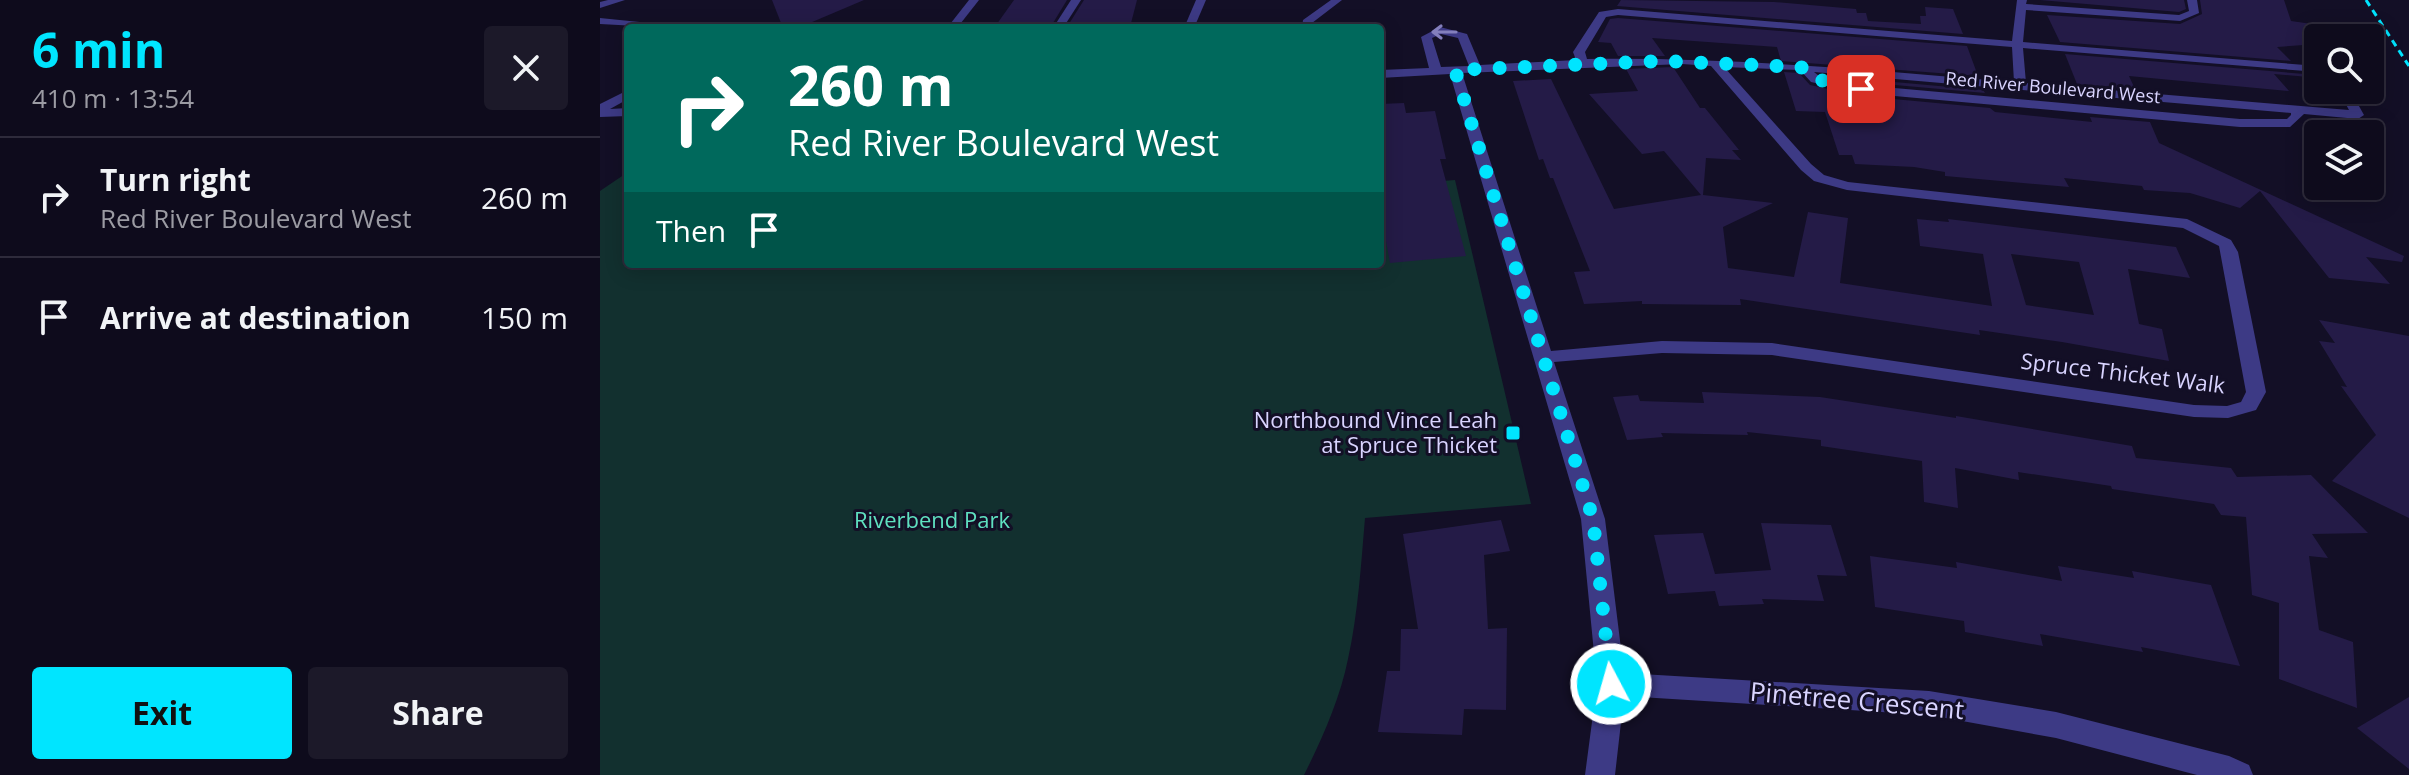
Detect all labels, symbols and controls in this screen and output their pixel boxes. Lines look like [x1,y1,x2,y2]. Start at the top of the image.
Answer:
text: 6 min [32,17,165,82]
one-way arrow [1431,24,1458,40]
map controls [2304,24,2384,200]
button: search [2304,24,2384,104]
button: close [484,26,568,110]
text: 260 m [788,46,954,122]
pin [1827,55,1895,123]
icon: right [656,56,760,160]
street label: Red River Boulevard West [1945,66,2162,108]
icon: arrive [1839,67,1883,111]
text: 410 m · 13:54 [32,80,194,116]
text: Red River Boulevard West [788,118,1219,167]
button: layers [2304,120,2384,200]
text: Turn right [100,159,251,200]
icon: right [32,175,76,219]
text: 260 m [481,177,568,218]
text: Red River Boulevard West [100,200,411,236]
icon: arrive [742,208,786,252]
text: Then [656,210,726,251]
icon: arrive [32,295,76,339]
text: Arrive at destination [100,297,411,338]
text: 150 m [481,297,568,338]
street label: Spruce Thicket Walk [2019,345,2227,399]
place label: Northbound Vince Leah at Spruce Thicket [1254,404,1497,459]
marker: Northbound Vince Leah at Spruce Thicket [1504,424,1522,442]
park label: Riverbend Park [854,504,1010,534]
position arrow [1569,642,1653,726]
button: Exit [32,667,292,759]
button: Share [308,667,568,759]
street label: Pinetree Crescent [1748,673,1966,727]

